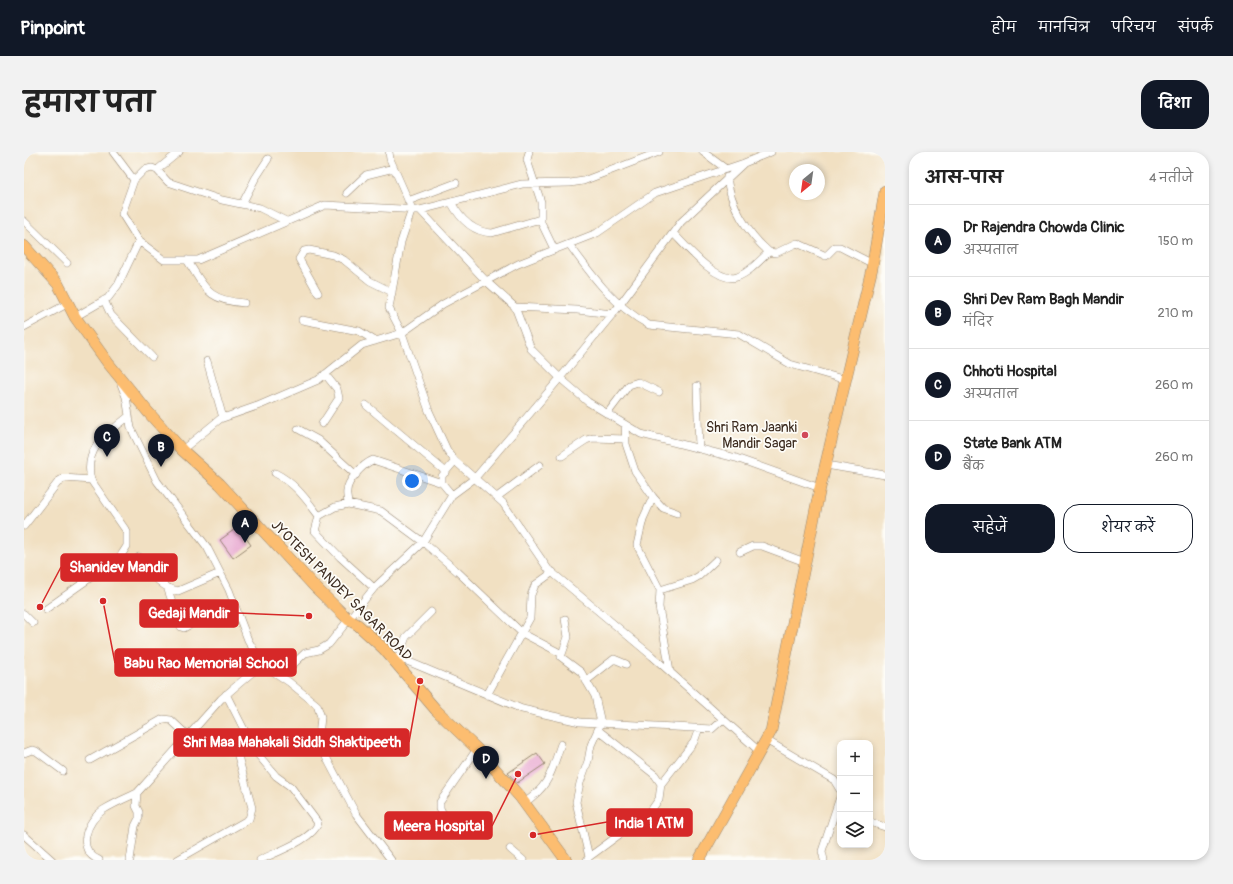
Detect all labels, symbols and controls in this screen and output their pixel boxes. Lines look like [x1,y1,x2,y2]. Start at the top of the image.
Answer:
text: Pinpoint [20,16,85,40]
text: होम [992,19,1016,36]
text: मानचित्र [1038,19,1090,36]
text: परिचय [1112,19,1156,36]
text: संपर्क [1178,19,1213,36]
button: दिशा [1141,80,1209,129]
text: हमारा पता [24,86,155,121]
north arrow [789,164,825,200]
text: आस-पास [925,167,1003,188]
text: 4 नतीजे [1149,170,1193,186]
text: Dr Rajendra Chowda Clinic [963,218,1125,237]
text: A [934,233,942,249]
text: 150 m [1158,233,1193,249]
text: अस्पताल [963,242,1018,258]
text: Shri Dev Ram Bagh Mandir [963,290,1124,309]
text: B [934,305,942,321]
text: 210 m [1157,305,1193,321]
text: मंदिर [963,314,993,330]
text: Chhoti Hospital [963,362,1057,381]
text: C [934,377,942,393]
text: 260 m [1155,377,1193,393]
text: अस्पताल [963,386,1018,402]
place label: Shri Ram Jaanki Mandir Sagar [706,419,798,452]
pin: C [94,424,120,457]
marker: Shri Ram Jaanki Mandir Sagar [800,430,810,440]
pin: B [148,434,174,467]
text: State Bank ATM [963,434,1062,453]
text: D [934,449,942,465]
text: 260 m [1155,449,1193,465]
text: बैंक [963,458,984,474]
your location [402,471,422,491]
button: सहेजें [925,504,1055,553]
button: शेयर करें [1063,504,1193,553]
pin: A [232,510,258,543]
street label: JYOTESH PANDEY SAGAR ROAD [268,516,416,665]
callout: Shanidev Mandir [61,554,177,581]
text: Shanidev Mandir [69,558,169,577]
callout: Gedaji Mandir [140,600,238,627]
text: Gedaji Mandir [148,604,231,623]
callout: Babu Rao Memorial School [115,649,296,676]
text: Babu Rao Memorial School [124,654,288,673]
callout: Shri Maa Mahakali Siddh Shaktipeeth [174,729,409,756]
text: Shri Maa Mahakali Siddh Shaktipeeth [183,733,401,752]
map controls [837,740,873,848]
button: + [837,740,873,776]
pin: D [473,746,499,779]
button: − [837,776,873,812]
callout: India 1 ATM [607,809,692,836]
callout: Meera Hospital [385,812,492,839]
button: layers [837,812,873,848]
text: India 1 ATM [614,814,684,833]
text: Meera Hospital [393,817,485,836]

